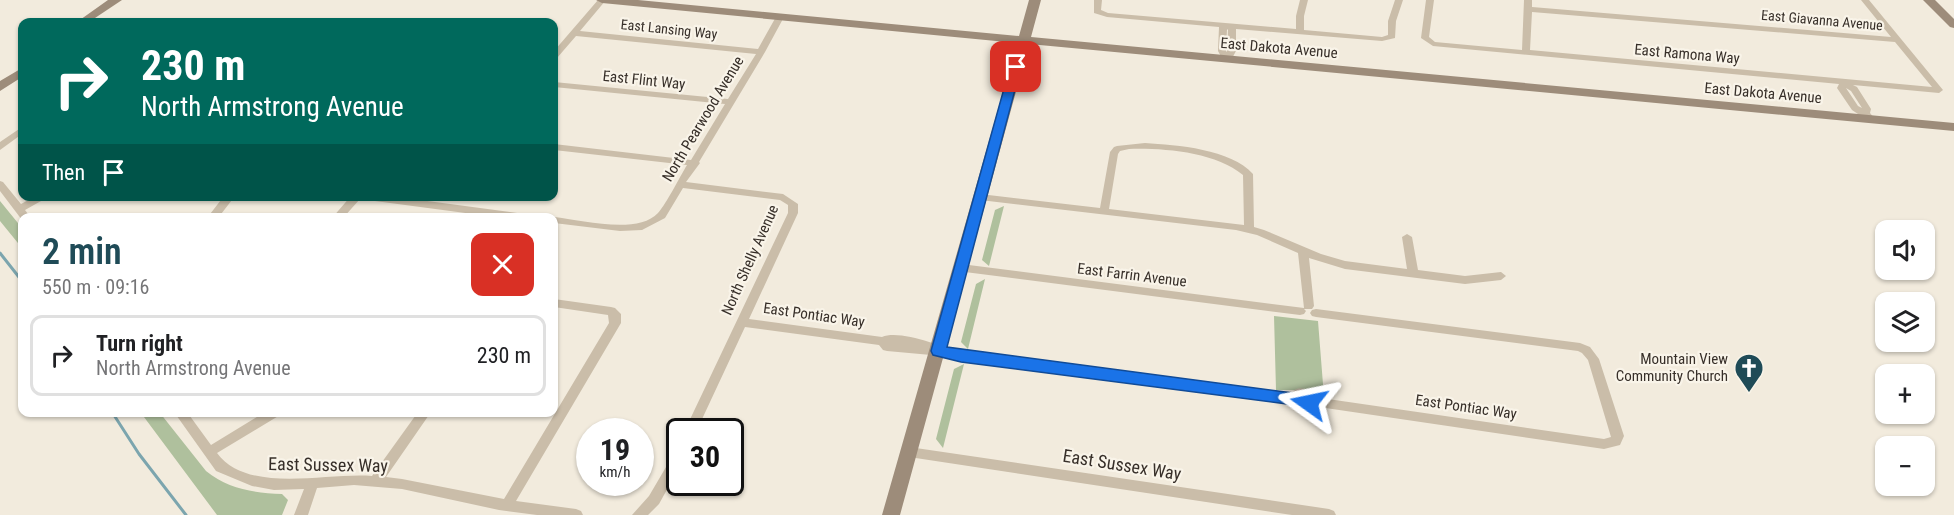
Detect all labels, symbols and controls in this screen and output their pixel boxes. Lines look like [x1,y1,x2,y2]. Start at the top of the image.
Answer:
street label: East Giavanna Avenue [1761,7,1884,33]
street label: East Lansing Way [620,16,718,42]
street label: East Dakota Avenue [1220,34,1338,62]
street label: East Ramona Way [1634,40,1740,68]
text: 230 m [141,41,246,90]
pin [990,41,1041,92]
icon: right [42,42,120,120]
icon: arrive [999,50,1032,83]
street label: North Pearwood Avenue [658,53,748,185]
street label: East Flint Way [602,67,686,93]
street label: East Dakota Avenue [1704,79,1822,107]
text: North Armstrong Avenue [141,91,404,123]
icon: arrive [97,156,130,189]
text: Then [42,160,85,185]
street label: North Shelly Avenue [718,202,782,318]
map controls [1875,220,1935,496]
button: sound [1875,220,1935,280]
text: 2 min [42,231,122,273]
button: close [471,233,534,296]
street label: East Farrin Avenue [1076,259,1188,291]
text: 550 m · 09:16 [42,275,149,299]
button: layers [1875,292,1935,352]
street label: East Pontiac Way [762,299,866,331]
text: Turn right [96,331,183,356]
icon: right [45,339,78,372]
text: 230 m [477,343,531,368]
place label: Mountain View Community Church [1616,350,1728,385]
church icon: Mountain View Community Church [1733,352,1765,394]
text: North Armstrong Avenue [96,356,291,380]
button: + [1875,364,1935,424]
position arrow [1277,371,1341,435]
street label: East Pontiac Way [1414,391,1518,423]
speed limit sign: 30 [666,418,744,496]
text: 19 [600,432,630,467]
button: − [1875,436,1935,496]
street label: East Sussex Way [1061,445,1183,484]
street label: East Sussex Way [268,453,388,476]
text: km/h [600,463,630,481]

